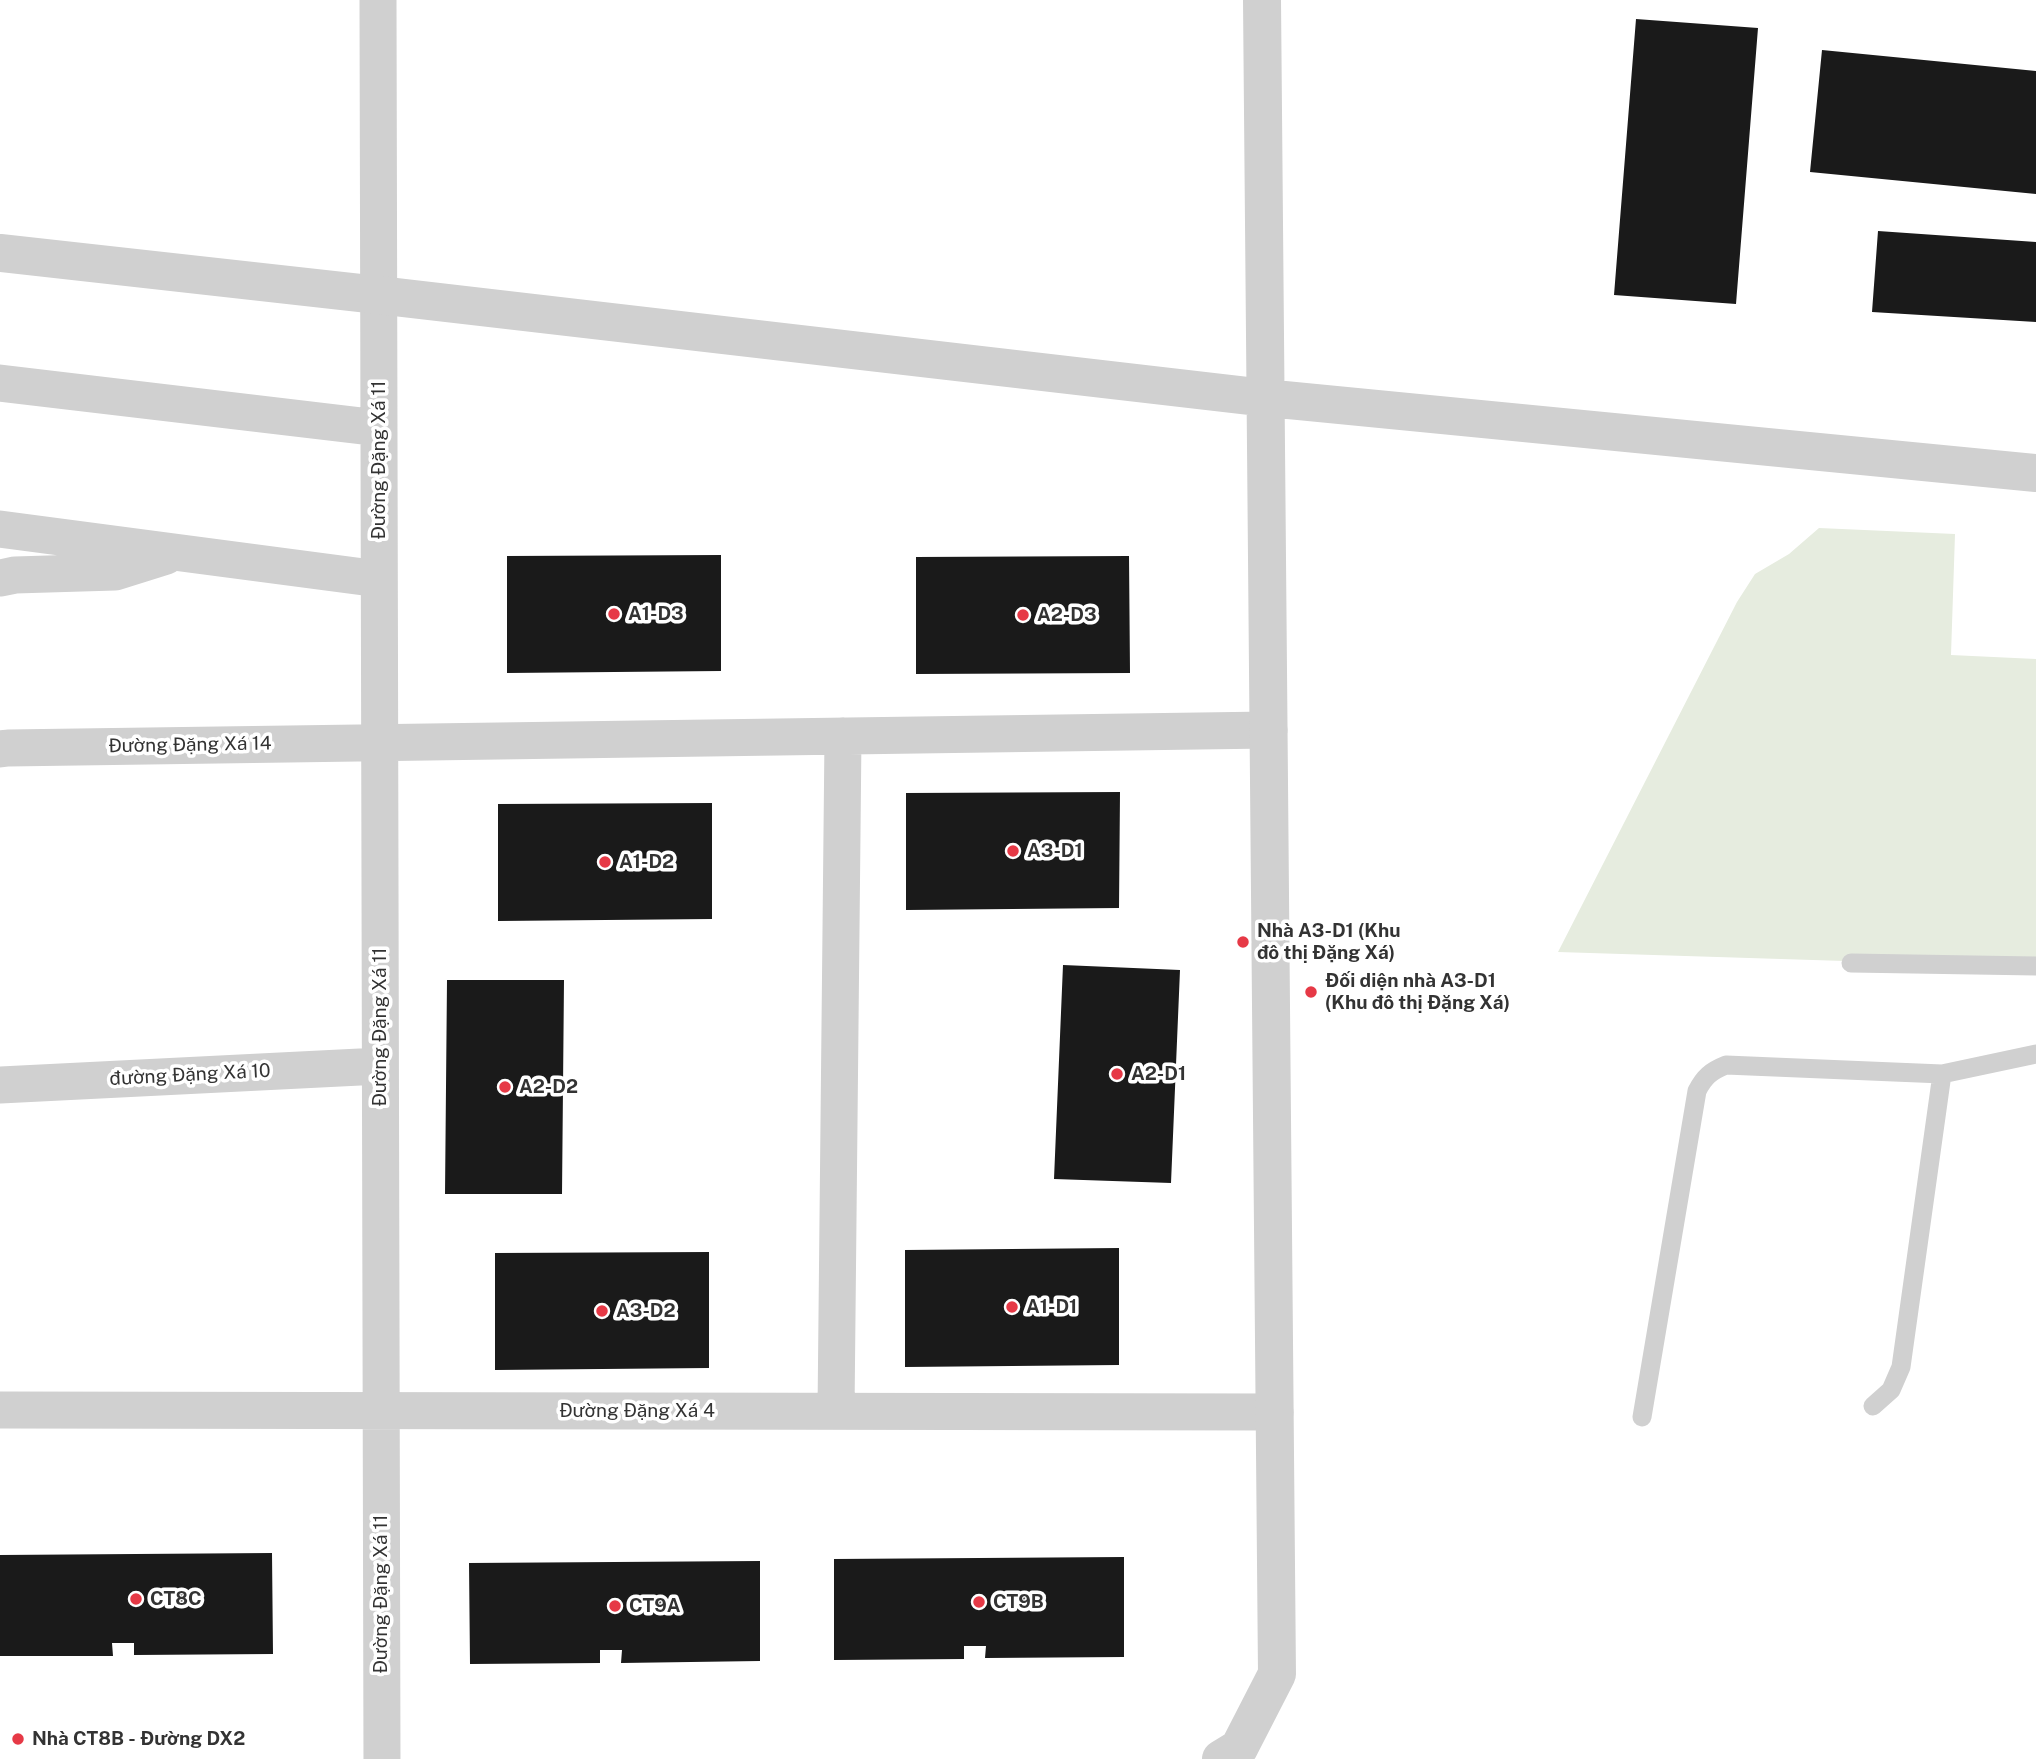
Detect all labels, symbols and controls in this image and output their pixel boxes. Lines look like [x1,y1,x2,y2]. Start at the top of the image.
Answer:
street label: Đường Đặng Xá 11 [368,380,390,540]
place label: A1-D3 [628,603,684,625]
place label: A2-D3 [1037,604,1097,626]
marker: A1-D3 [606,606,622,622]
marker: A2-D3 [1015,607,1031,623]
street label: Đường Đặng Xá 14 [108,732,272,758]
place label: A3-D1 [1027,840,1083,862]
marker: A3-D1 [1005,843,1021,859]
place label: A1-D2 [619,851,674,873]
marker: A1-D2 [597,854,613,870]
place label: Nhà A3-D1 (Khu đô thị Đặng Xá) [1257,920,1401,964]
marker: Nhà A3-D1 (Khu đô thị Đặng Xá) [1235,934,1251,950]
street label: Đường Đặng Xá 11 [369,947,391,1107]
place label: Đối diện nhà A3-D1 (Khu đô thị Đặng Xá) [1325,970,1510,1014]
marker: Đối diện nhà A3-D1 (Khu đô thị Đặng Xá) [1303,984,1319,1000]
street label: đường Đặng Xá 10 [109,1059,271,1091]
place label: A2-D1 [1131,1063,1186,1085]
marker: A2-D1 [1109,1066,1125,1082]
place label: A2-D2 [519,1076,578,1098]
marker: A2-D2 [497,1079,513,1095]
place label: A1-D1 [1026,1296,1077,1318]
marker: A1-D1 [1004,1299,1020,1315]
place label: A3-D2 [616,1300,676,1322]
marker: A3-D2 [594,1303,610,1319]
street label: Đường Đặng Xá 4 [559,1400,715,1422]
street label: Đường Đặng Xá 11 [370,1514,392,1674]
place label: CT8C [150,1588,202,1610]
marker: CT8C [128,1591,144,1607]
place label: CT9B [993,1591,1044,1613]
marker: CT9B [971,1594,987,1610]
place label: CT9A [629,1595,680,1617]
marker: CT9A [607,1598,623,1614]
place label: Nhà CT8B - Đường DX2 [32,1728,245,1750]
marker: Nhà CT8B - Đường DX2 [10,1731,26,1747]

